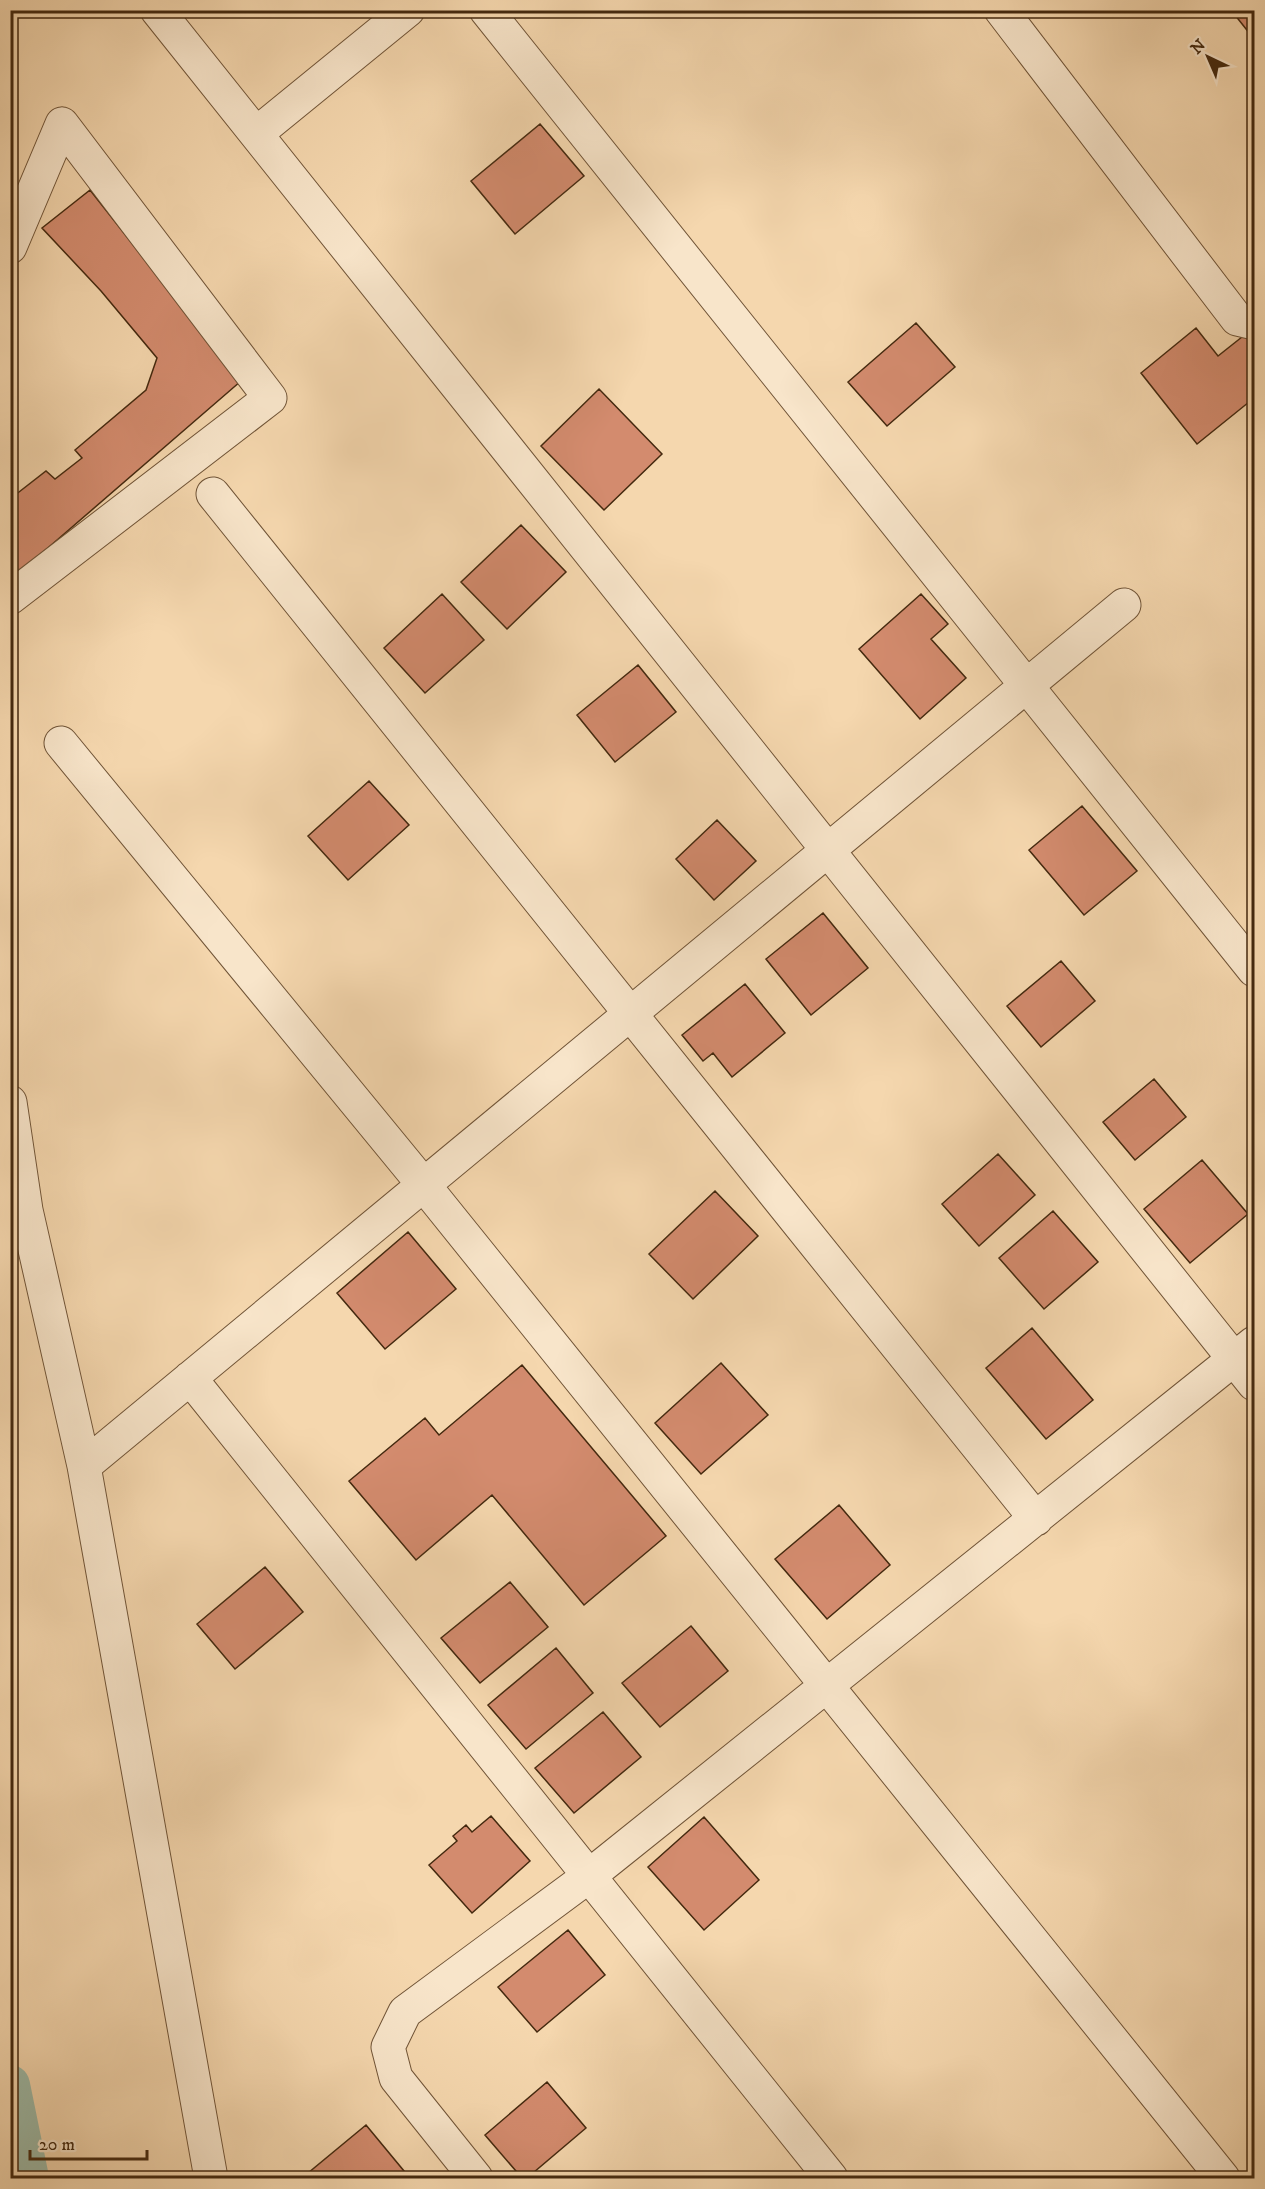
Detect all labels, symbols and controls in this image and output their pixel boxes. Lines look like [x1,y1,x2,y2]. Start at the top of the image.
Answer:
north arrow [1178,27,1238,87]
text: N [1187,35,1210,59]
scale bar [30,2123,147,2161]
text: 20 m [39,2134,75,2156]

